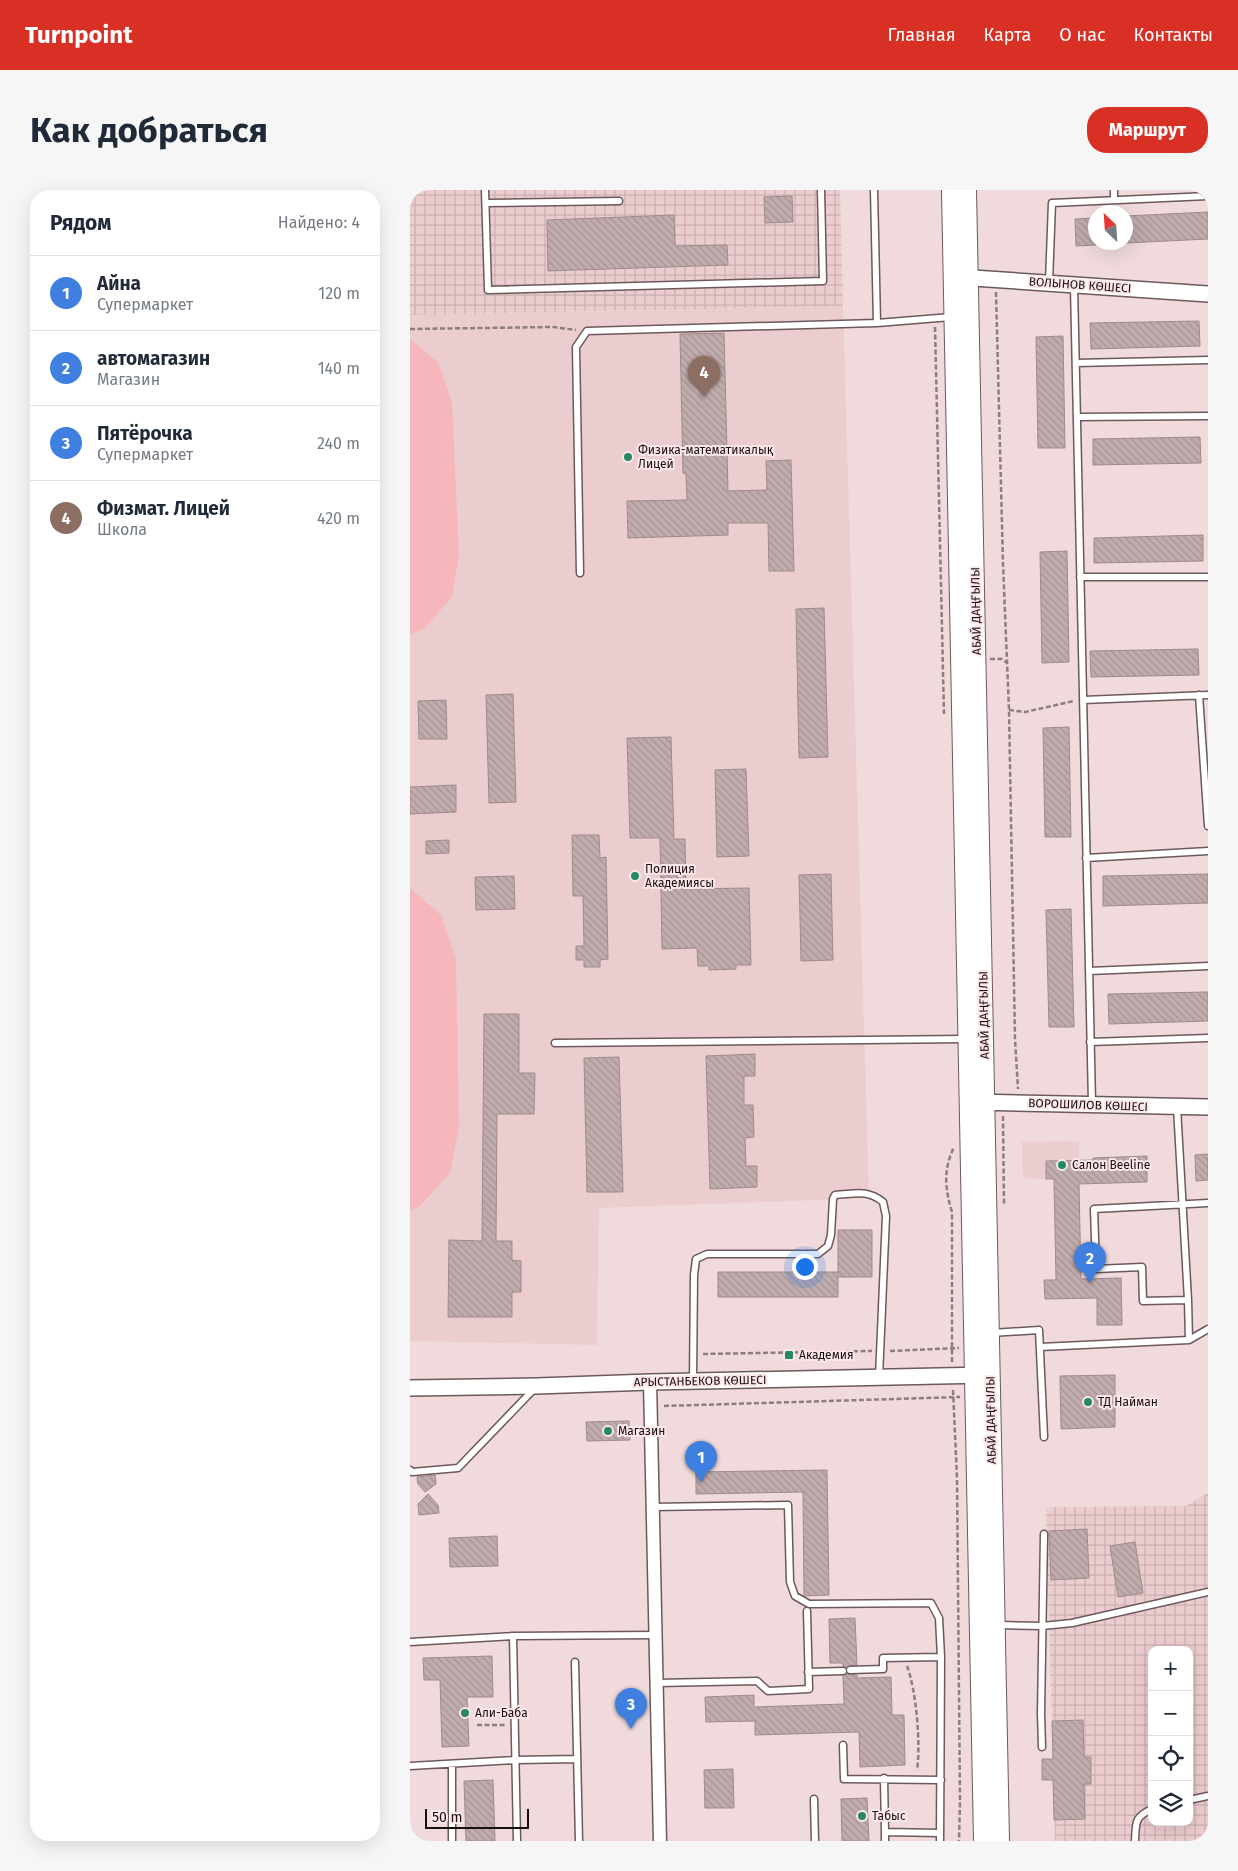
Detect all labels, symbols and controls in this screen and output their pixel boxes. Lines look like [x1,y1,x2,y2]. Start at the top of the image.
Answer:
text: Turnpoint [25,21,132,49]
text: Главная [888,24,956,46]
text: Карта [984,24,1031,46]
text: О нас [1059,24,1106,46]
text: Контакты [1134,24,1213,46]
button: Маршрут [1087,107,1208,153]
text: Как добраться [30,109,268,151]
north arrow [1088,205,1133,250]
text: Рядом [50,210,111,236]
text: Найдено: 4 [278,213,360,232]
text: Айна [97,272,141,295]
street label: ВОЛЫНОВ КӨШЕСІ [1028,274,1132,296]
text: 1 [62,284,70,303]
text: 120 m [318,284,360,303]
text: Супермаркет [97,295,193,314]
text: автомагазин [97,347,210,370]
pin: 4 [688,356,720,397]
text: 2 [62,359,70,378]
text: 140 m [318,359,360,378]
text: Магазин [97,370,160,389]
text: Пятёрочка [97,422,193,445]
text: 3 [62,434,70,453]
text: 240 m [317,434,360,453]
place label: Физика-математикалық Лицей [638,443,774,471]
text: Супермаркет [97,445,193,464]
marker: Физика-математикалық Лицей [622,451,634,463]
text: Физмат. Лицей [97,497,230,520]
text: 4 [61,509,71,528]
text: 420 m [317,509,360,528]
text: Школа [97,520,147,539]
street label: АБАЙ ДАҢҒЫЛЫ [967,567,984,655]
place label: Полиция Академиясы [645,862,714,890]
marker: Полиция Академиясы [629,870,641,882]
street label: АБАЙ ДАҢҒЫЛЫ [975,971,992,1059]
street label: ВОРОШИЛОВ КӨШЕСІ [1028,1096,1148,1114]
place label: Cалон Beeline [1072,1158,1150,1172]
marker: Cалон Beeline [1056,1159,1068,1171]
pin: 2 [1074,1242,1106,1283]
your location [792,1254,818,1280]
place label: Академия [799,1348,854,1362]
marker: Академия [783,1349,795,1361]
street label: АРЫСТАНБЕКОВ КӨШЕСІ [633,1373,767,1389]
street label: АБАЙ ДАҢҒЫЛЫ [982,1376,999,1464]
place label: ТД Найман [1098,1395,1158,1409]
marker: ТД Найман [1082,1396,1094,1408]
place label: Магазин [618,1424,665,1438]
marker: Магазин [602,1425,614,1437]
pin: 1 [685,1441,717,1482]
map controls [1148,1646,1193,1826]
button: + [1148,1646,1193,1691]
pin: 3 [615,1688,647,1729]
button: − [1148,1691,1193,1736]
place label: Али-Баба [475,1706,528,1720]
marker: Али-Баба [459,1707,471,1719]
button: locate [1148,1736,1193,1781]
button: layers [1148,1781,1193,1826]
scale bar [425,1806,529,1829]
text: 50 m [432,1809,463,1826]
place label: Табыс [872,1809,906,1823]
marker: Табыс [856,1810,868,1822]

